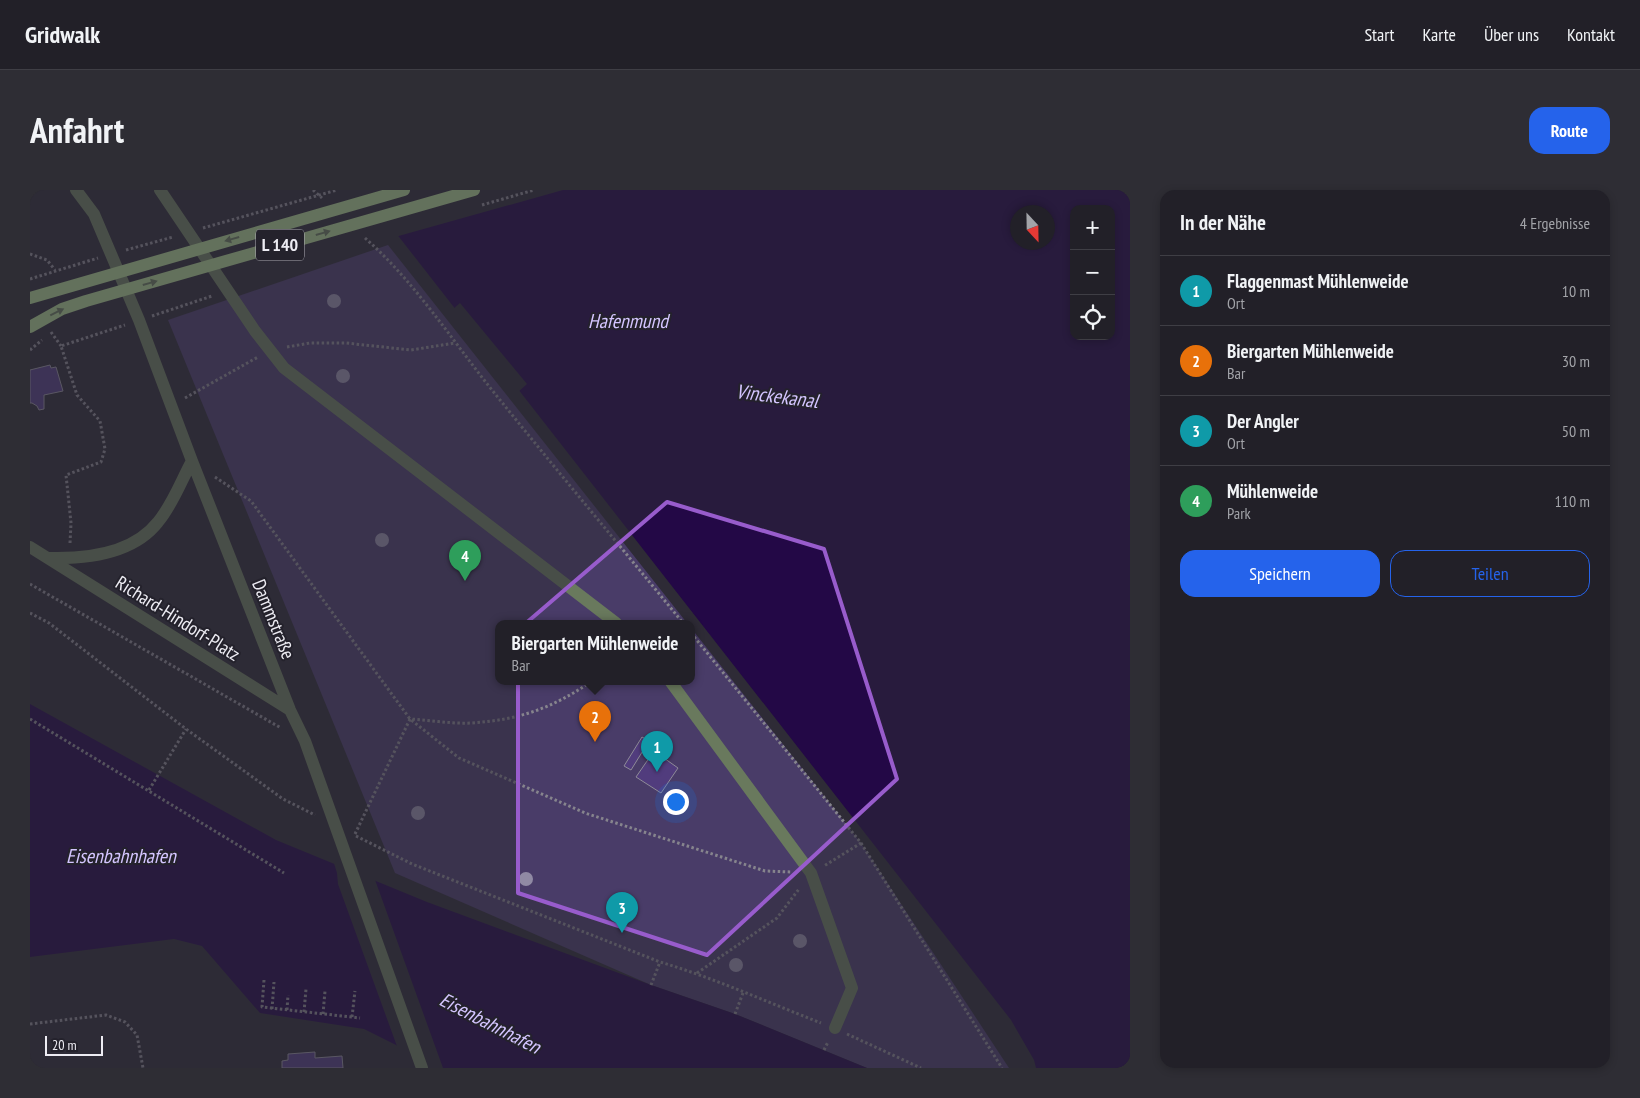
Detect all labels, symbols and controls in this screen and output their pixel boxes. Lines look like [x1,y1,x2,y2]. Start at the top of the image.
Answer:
text: Gridwalk [25,19,100,50]
text: Start [1364,23,1395,46]
text: Karte [1423,23,1456,46]
text: Über uns [1484,23,1539,46]
text: Kontakt [1567,23,1615,46]
text: Anfahrt [30,107,124,153]
button: Route [1529,107,1610,154]
north arrow [1010,205,1055,250]
map controls [1070,205,1115,340]
button: + [1070,205,1115,250]
text: In der Nähe [1180,209,1266,236]
text: 4 Ergebnisse [1520,213,1590,233]
one-way arrow [316,229,331,237]
road number: L 140 [256,230,304,260]
one-way arrow [224,235,239,243]
button: − [1070,250,1115,295]
text: Flaggenmast Mühlenweide [1227,269,1409,293]
one-way arrow [143,278,158,286]
text: 1 [1192,281,1200,301]
text: 10 m [1562,281,1590,301]
text: Ort [1227,293,1245,313]
button: locate [1070,295,1115,340]
one-way arrow [50,308,64,316]
water label: Hafenmund [588,308,670,334]
text: Biergarten Mühlenweide [1227,339,1394,363]
text: 2 [1192,351,1200,371]
text: 30 m [1562,351,1590,371]
text: Bar [1227,363,1245,383]
water label: Vinckekanal [734,378,822,414]
text: Der Angler [1227,409,1299,433]
text: 3 [1192,421,1200,441]
text: 50 m [1562,421,1590,441]
text: Ort [1227,433,1245,453]
text: Mühlenweide [1227,479,1318,503]
text: 4 [1192,491,1200,511]
text: 110 m [1555,491,1590,511]
text: Park [1227,503,1251,523]
pin: 4 [449,540,481,581]
button: Speichern [1180,550,1380,597]
button: Teilen [1390,550,1590,597]
street label: Richard-Hindorf-Platz [111,570,245,666]
street label: Dammstraße [247,576,301,663]
popup [495,620,695,685]
text: Biergarten Mühlenweide [512,631,678,655]
text: Bar [512,655,530,675]
pin: 2 [579,701,611,742]
pin: 1 [641,731,673,772]
your location [663,789,689,815]
water label: Eisenbahnhafen [66,843,177,869]
pin: 3 [606,892,638,933]
water label: Eisenbahnhafen [435,986,546,1060]
scale bar [45,1033,102,1056]
text: 20 m [52,1036,77,1054]

